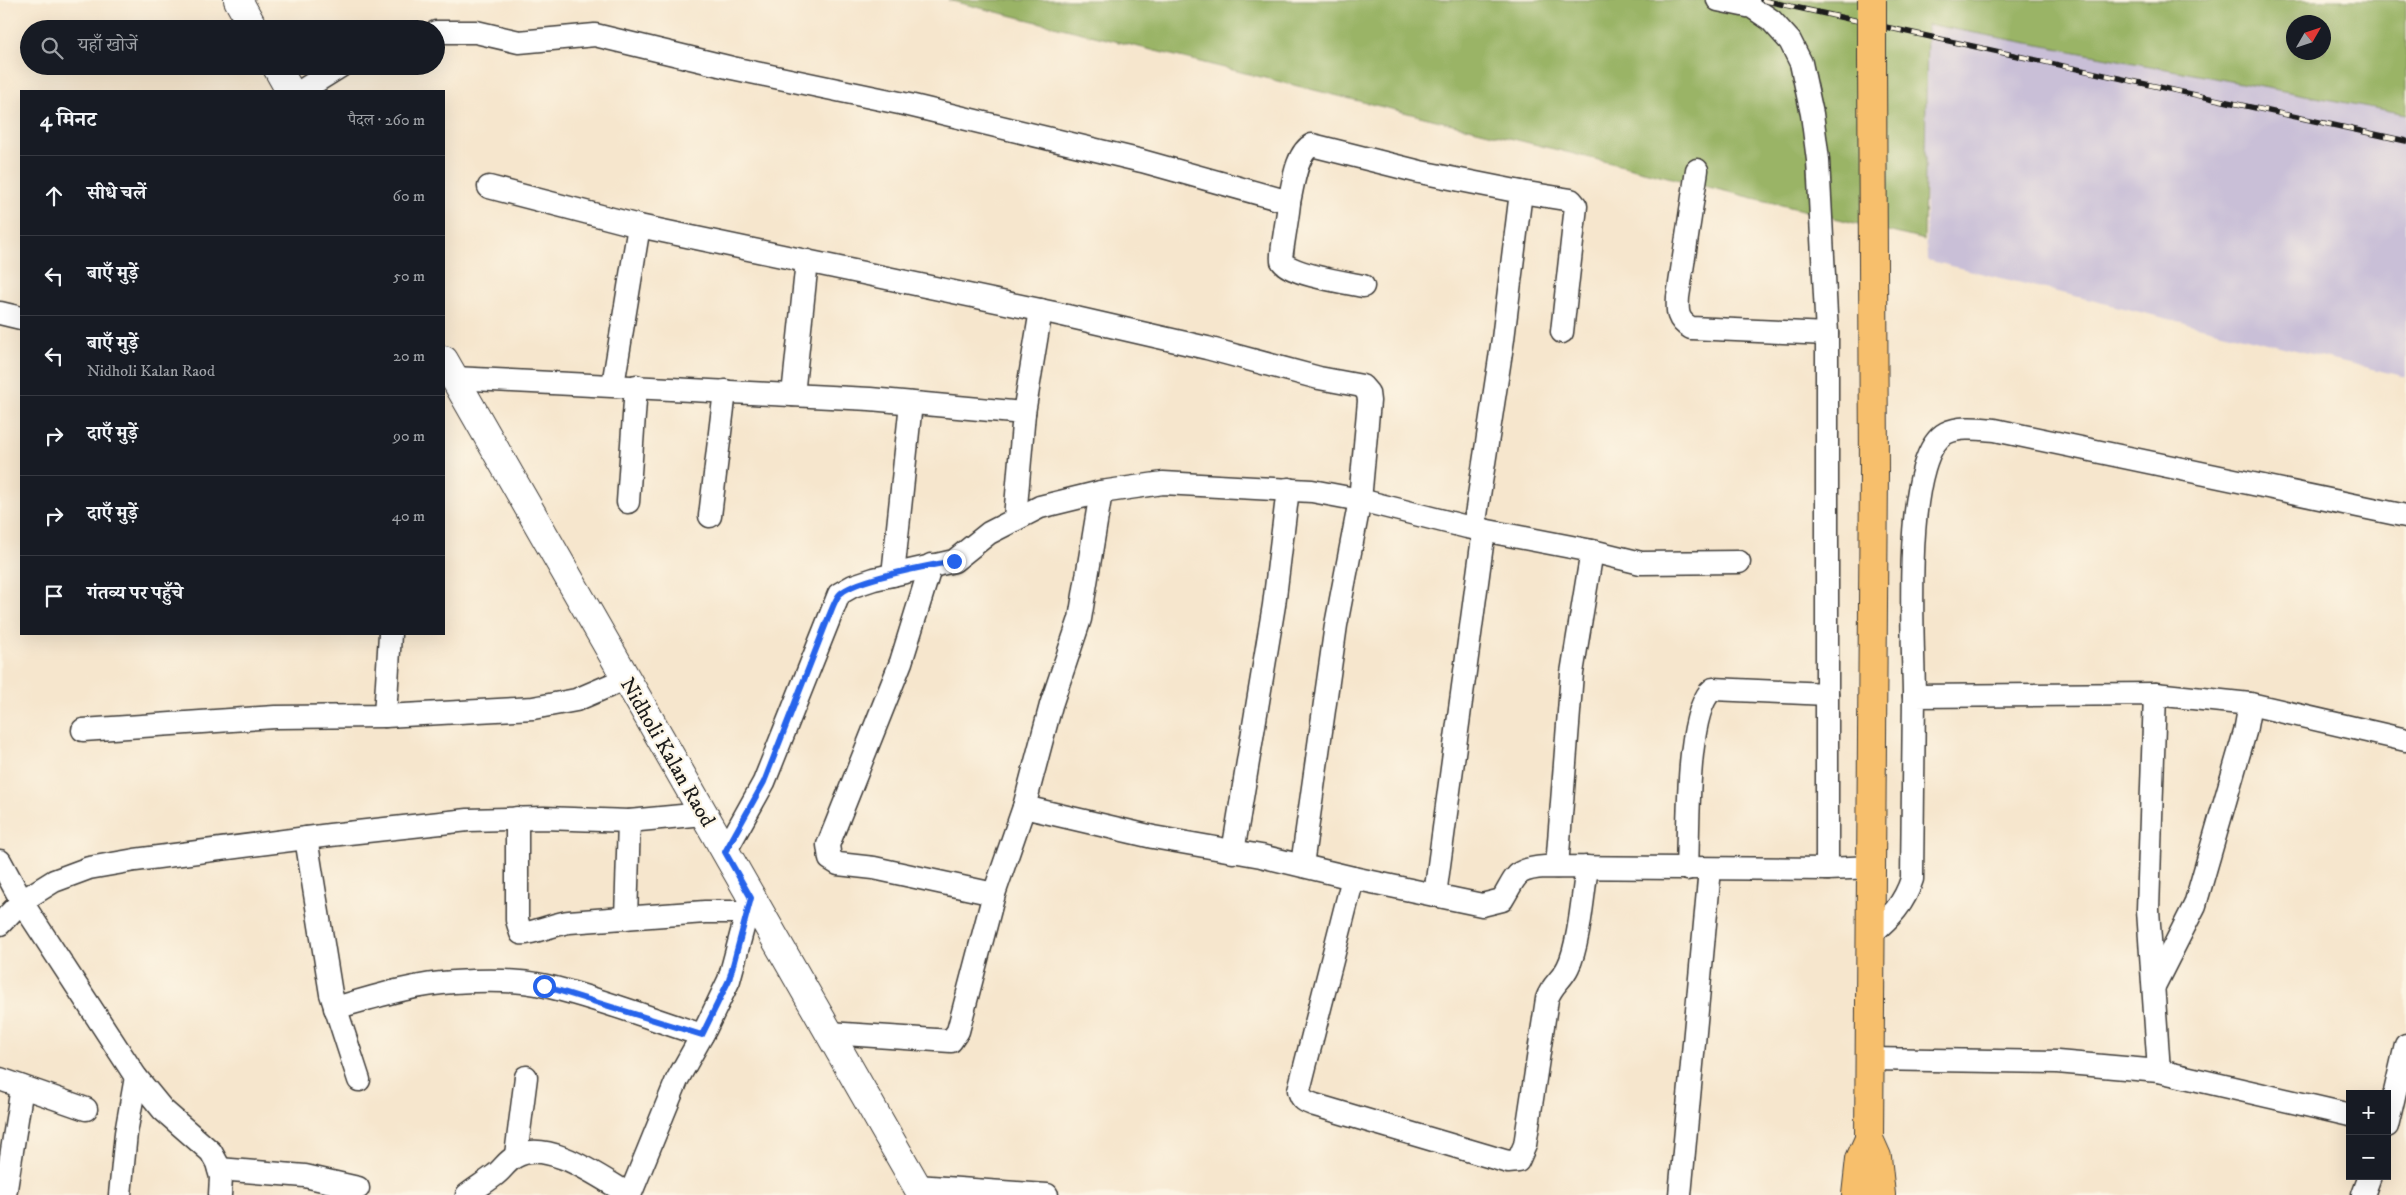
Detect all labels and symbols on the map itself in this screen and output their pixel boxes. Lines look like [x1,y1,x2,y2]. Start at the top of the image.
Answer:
north arrow [2286,15,2331,60]
route end [943,550,966,573]
street label: Nidholi Kalan Raod [614,673,721,832]
route start [533,975,556,998]

